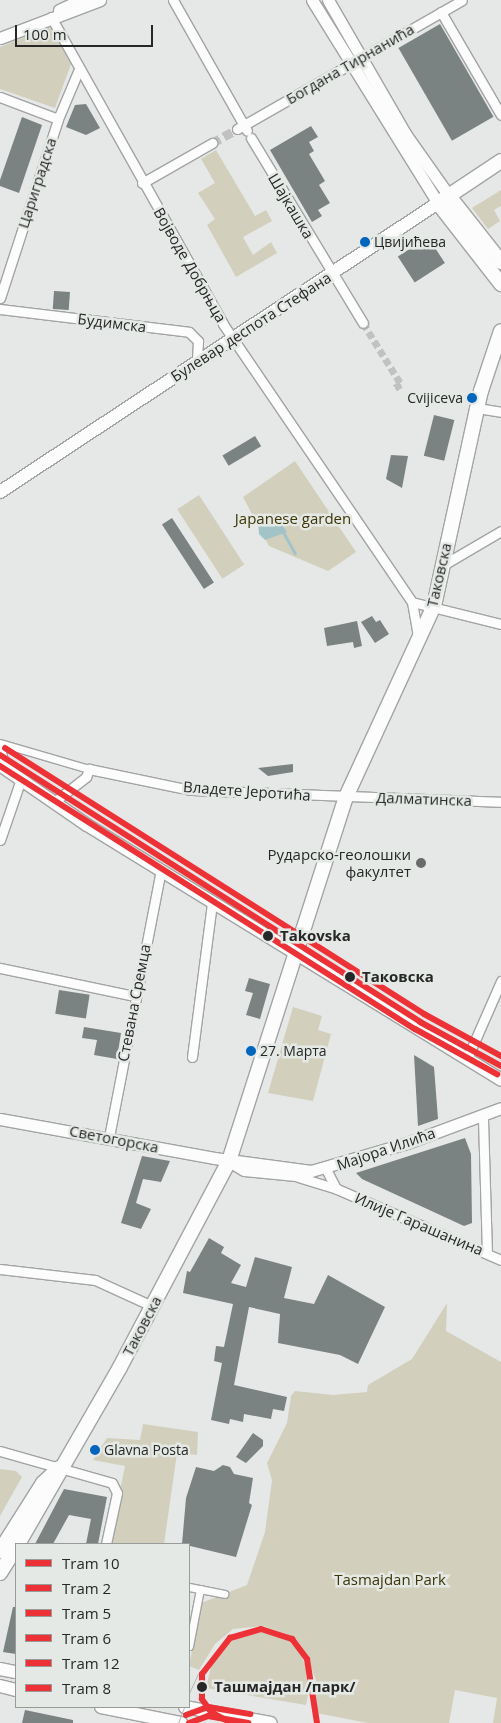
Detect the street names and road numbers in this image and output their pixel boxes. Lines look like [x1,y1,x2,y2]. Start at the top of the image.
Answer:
street label: Богдана Тирнанића [283,20,417,108]
street label: Цариградска [14,136,60,230]
street label: Шајкашка [264,170,318,242]
street label: Војводе Добрњца [150,204,230,326]
street label: Булевар деспота Стефана [168,268,334,386]
street label: Будимска [77,310,147,336]
street label: Таковска [423,541,455,609]
street label: Владете Јеротића [183,778,311,804]
street label: Далматинска [376,788,472,810]
street label: Стевана Сремца [114,943,154,1063]
street label: Светогорска [68,1122,160,1156]
street label: Мајора Илића [334,1124,438,1174]
street label: Илије Гарашанина [352,1189,486,1259]
street label: Таковска [119,1293,165,1359]

